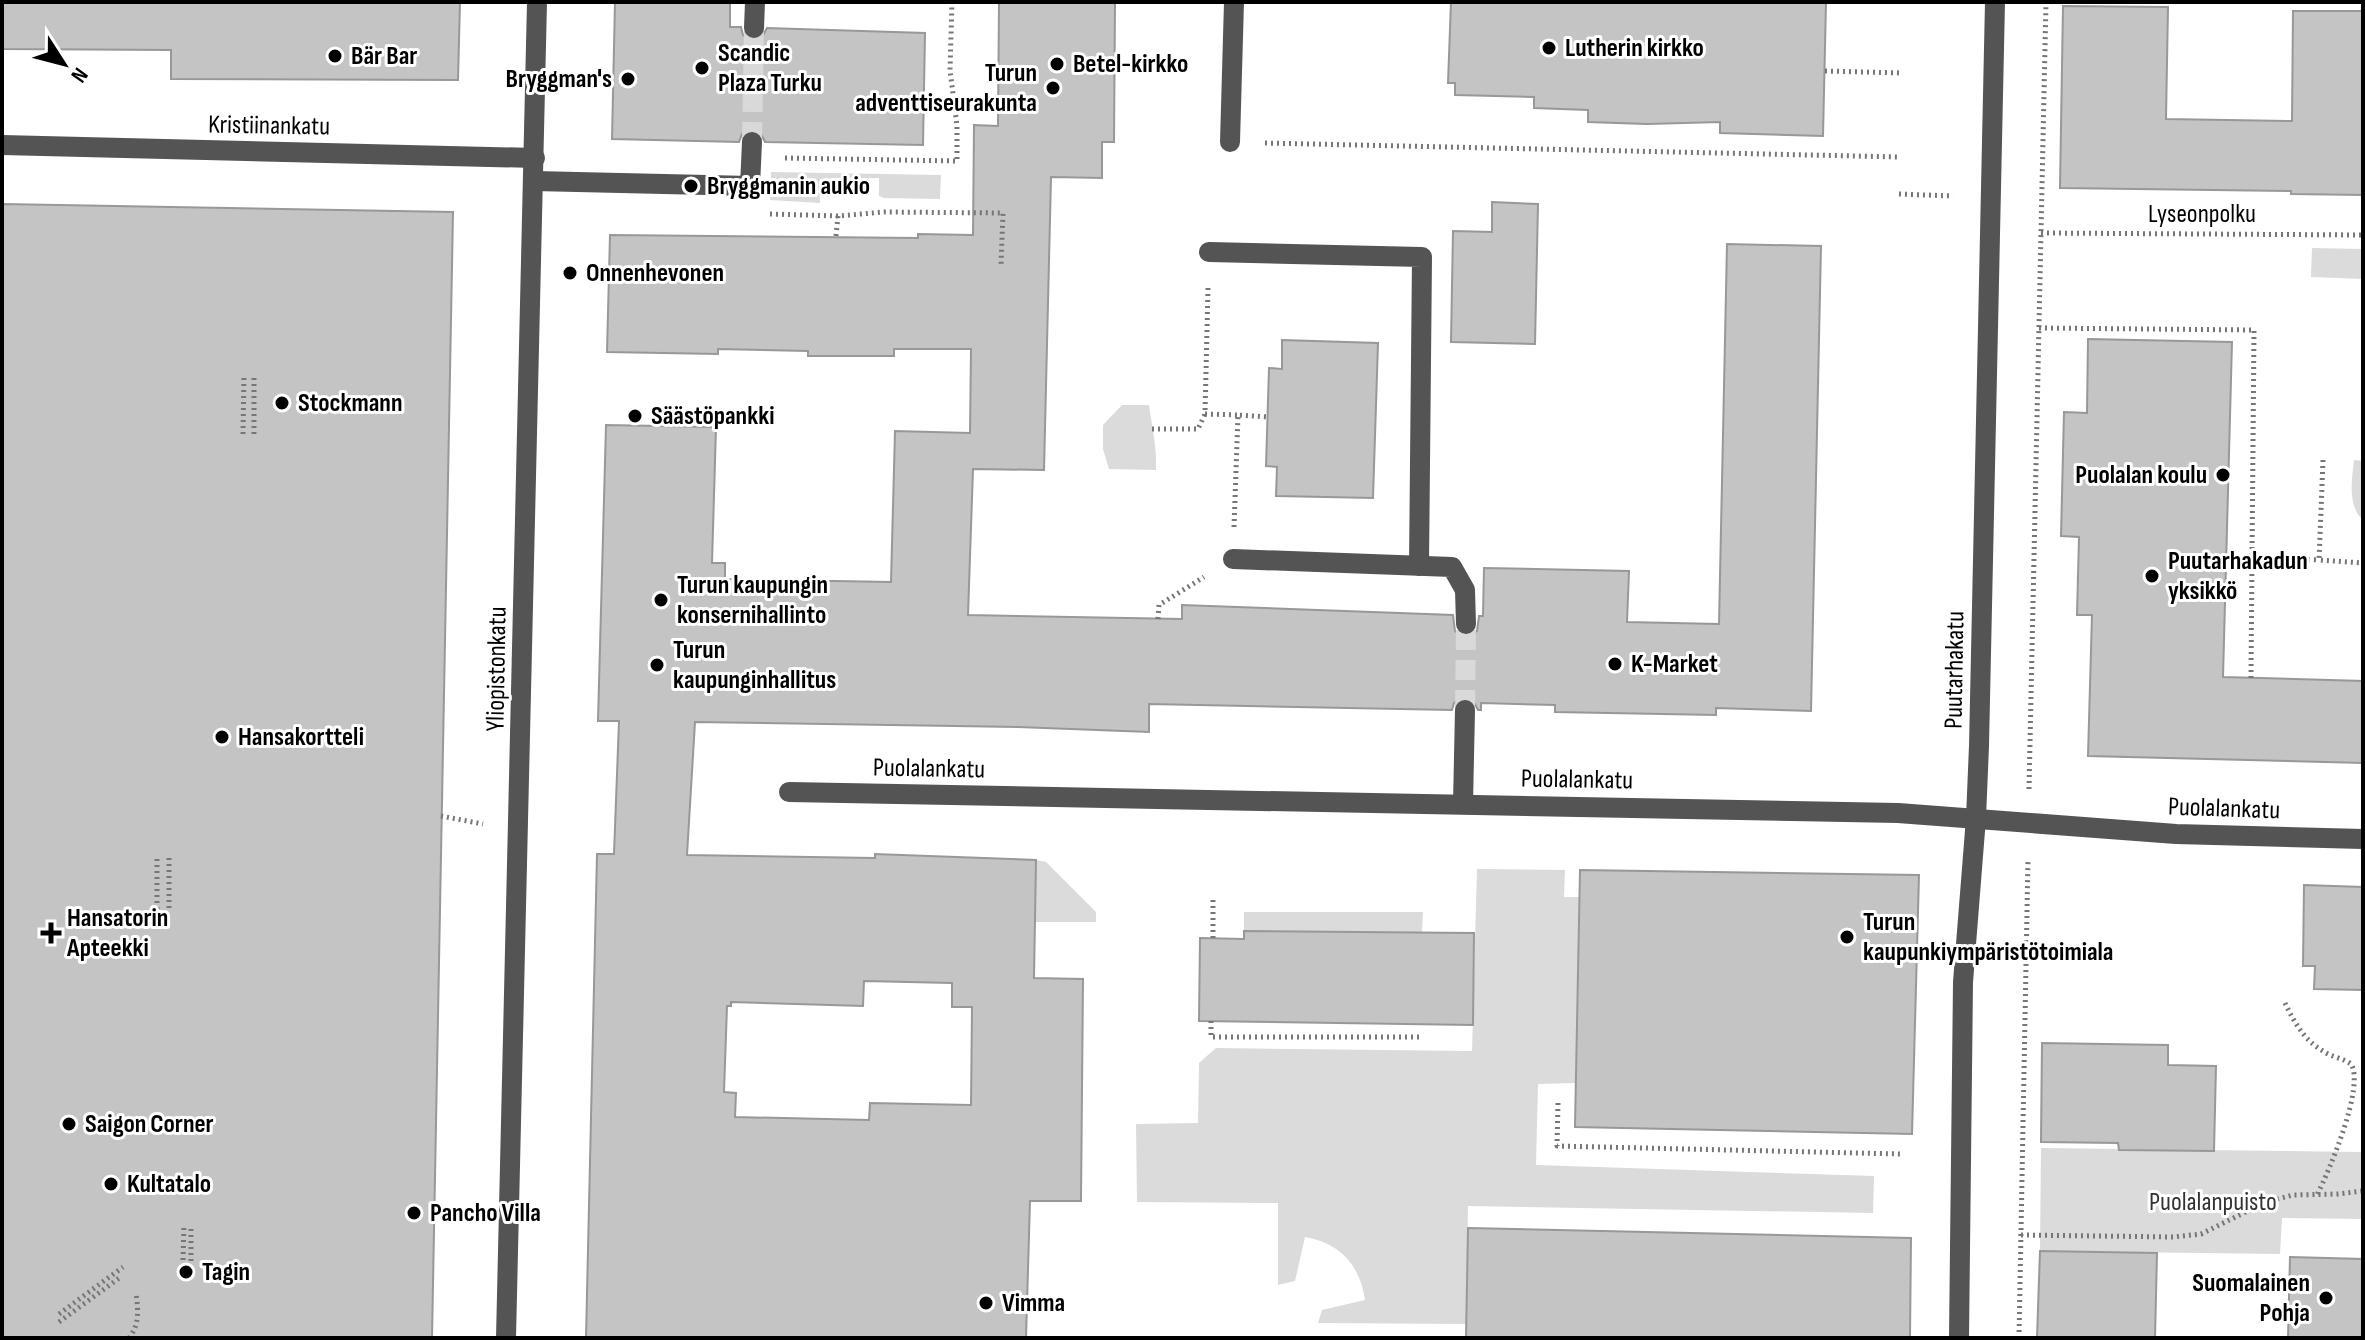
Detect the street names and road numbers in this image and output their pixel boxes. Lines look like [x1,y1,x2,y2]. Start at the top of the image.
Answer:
street label: Kristiinankatu [208,109,330,143]
street label: Lyseonpolku [2148,199,2256,230]
street label: Yliopistonkatu [480,606,514,732]
street label: Puutarhakatu [1938,611,1972,729]
street label: Puolalankatu [873,753,985,785]
street label: Puolalankatu [1521,764,1633,796]
street label: Puolalankatu [2167,792,2281,826]

